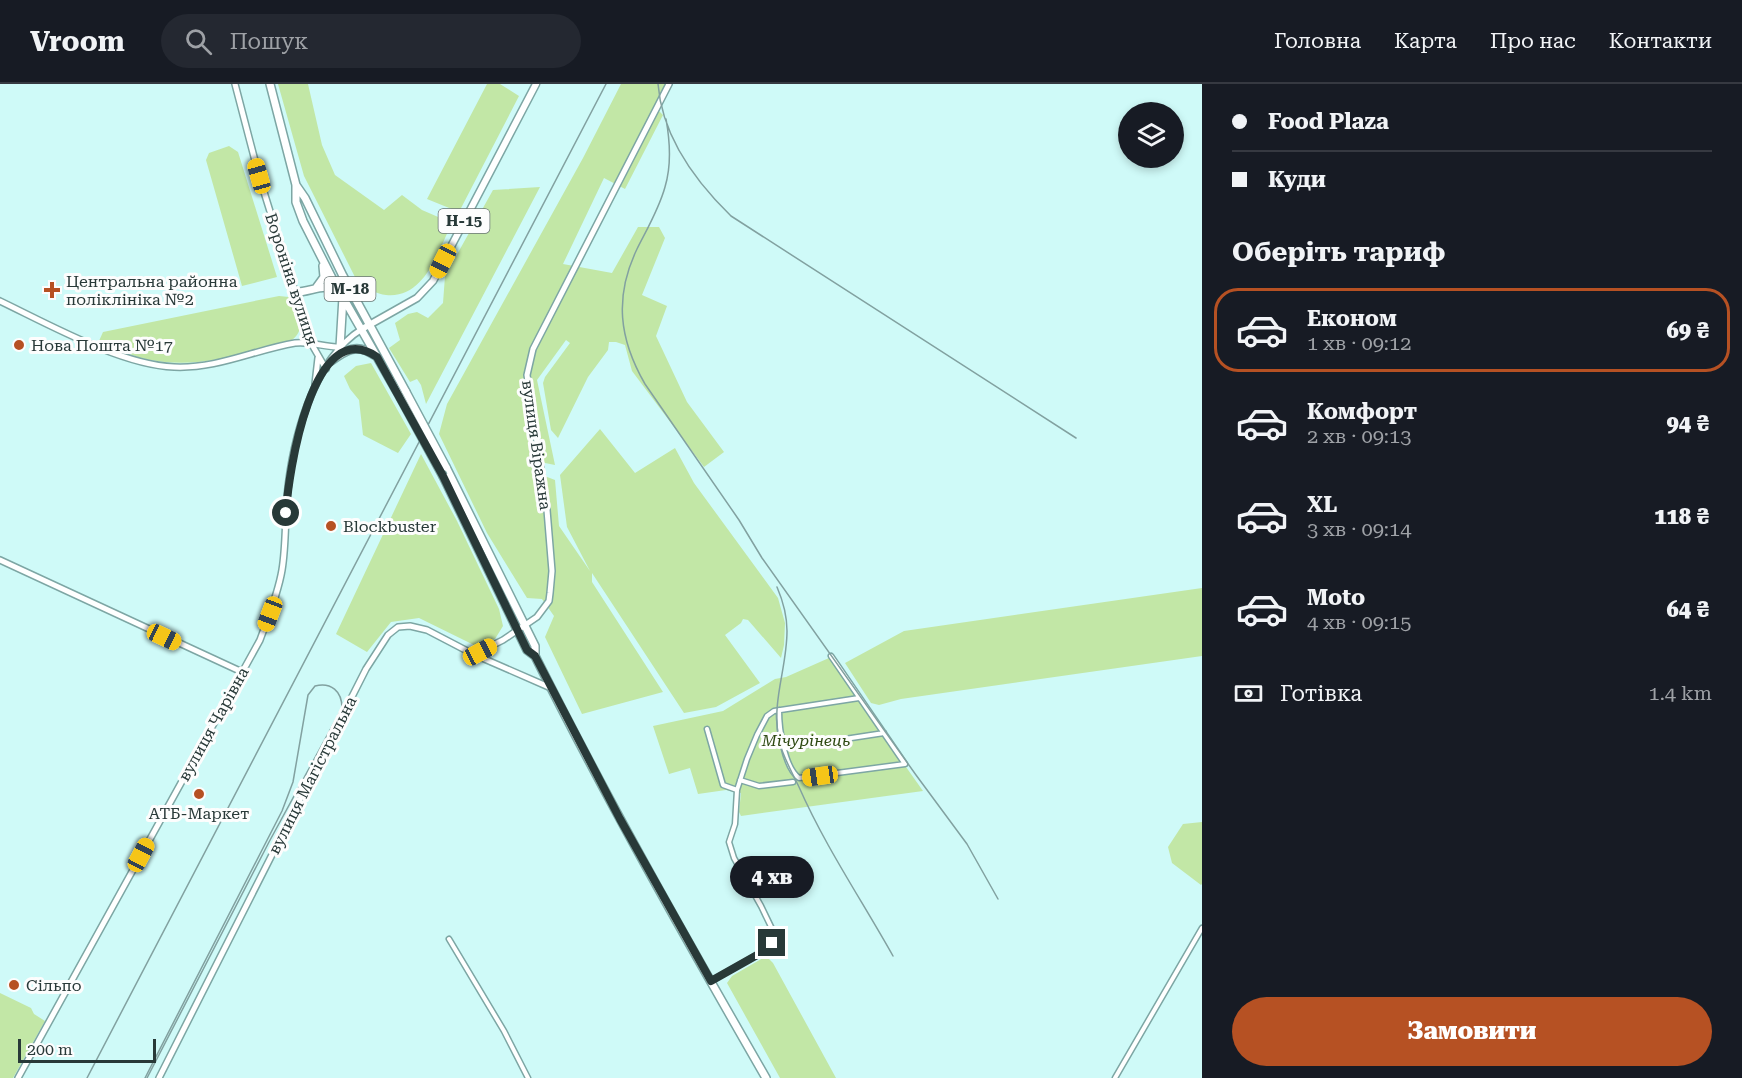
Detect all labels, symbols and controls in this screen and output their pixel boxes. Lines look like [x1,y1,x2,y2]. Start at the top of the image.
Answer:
search box [161,14,581,68]
text: Vroom [30,25,125,58]
icon: search [182,25,215,58]
text: Пошук [230,29,308,54]
text: Головна [1274,29,1361,53]
text: Карта [1394,29,1457,53]
text: Про нас [1490,29,1576,53]
text: Контакти [1609,29,1712,53]
map controls [1118,102,1184,168]
button: layers [1118,102,1184,168]
text: Food Plaza [1268,109,1389,134]
car [245,156,273,196]
text: Куди [1268,167,1326,192]
road number: Н-15 [438,209,490,233]
street label: Вороніна вулиця [261,211,322,348]
text: Оберіть тариф [1232,236,1445,268]
car [427,241,459,281]
place label: Центральна районна поліклініка №2 [66,272,238,309]
road number: М-18 [324,277,376,301]
marker: Центральна районна поліклініка №2 [43,281,61,299]
icon: car [1235,303,1289,357]
text: Економ [1307,306,1397,331]
text: 69 ₴ [1666,318,1709,343]
text: 1 хв · 09:12 [1307,331,1411,355]
place label: Нова Пошта №17 [31,336,173,355]
marker: Нова Пошта №17 [12,338,26,352]
street label: вулиця Віражна [518,379,555,512]
icon: car [1235,396,1289,450]
text: Комфорт [1307,399,1417,424]
text: 94 ₴ [1666,411,1709,436]
text: 2 хв · 09:13 [1307,424,1411,448]
icon: car [1235,489,1289,543]
text: XL [1307,492,1337,517]
route start [272,499,299,526]
text: 118 ₴ [1654,504,1709,529]
place label: Blockbuster [343,517,437,536]
text: 3 хв · 09:14 [1307,517,1411,541]
marker: Blockbuster [324,519,338,533]
icon: car [1235,582,1289,636]
text: Moto [1307,585,1365,610]
car [255,594,285,634]
text: 64 ₴ [1666,597,1709,622]
text: 4 хв · 09:15 [1307,610,1411,634]
car [144,621,184,653]
car [460,636,500,668]
street label: вулиця Чарівна [174,664,253,785]
icon: cash [1232,677,1265,710]
text: Готівка [1280,681,1362,706]
text: 1.4 km [1648,681,1712,705]
street label: вулиця Магістральна [264,693,361,857]
park label: Мічурінець [761,731,850,750]
car [801,765,839,787]
marker: АТБ-Маркет [192,787,206,801]
place label: АТБ-Маркет [149,804,249,823]
car [125,835,157,875]
callout: 4 хв [730,856,814,898]
text: 4 хв [752,865,792,889]
route end [758,929,785,956]
place label: Сільпо [26,976,82,995]
marker: Сільпо [7,978,21,992]
button: Замовити [1232,997,1712,1066]
scale bar [18,1036,156,1064]
text: 200 m [27,1040,73,1059]

